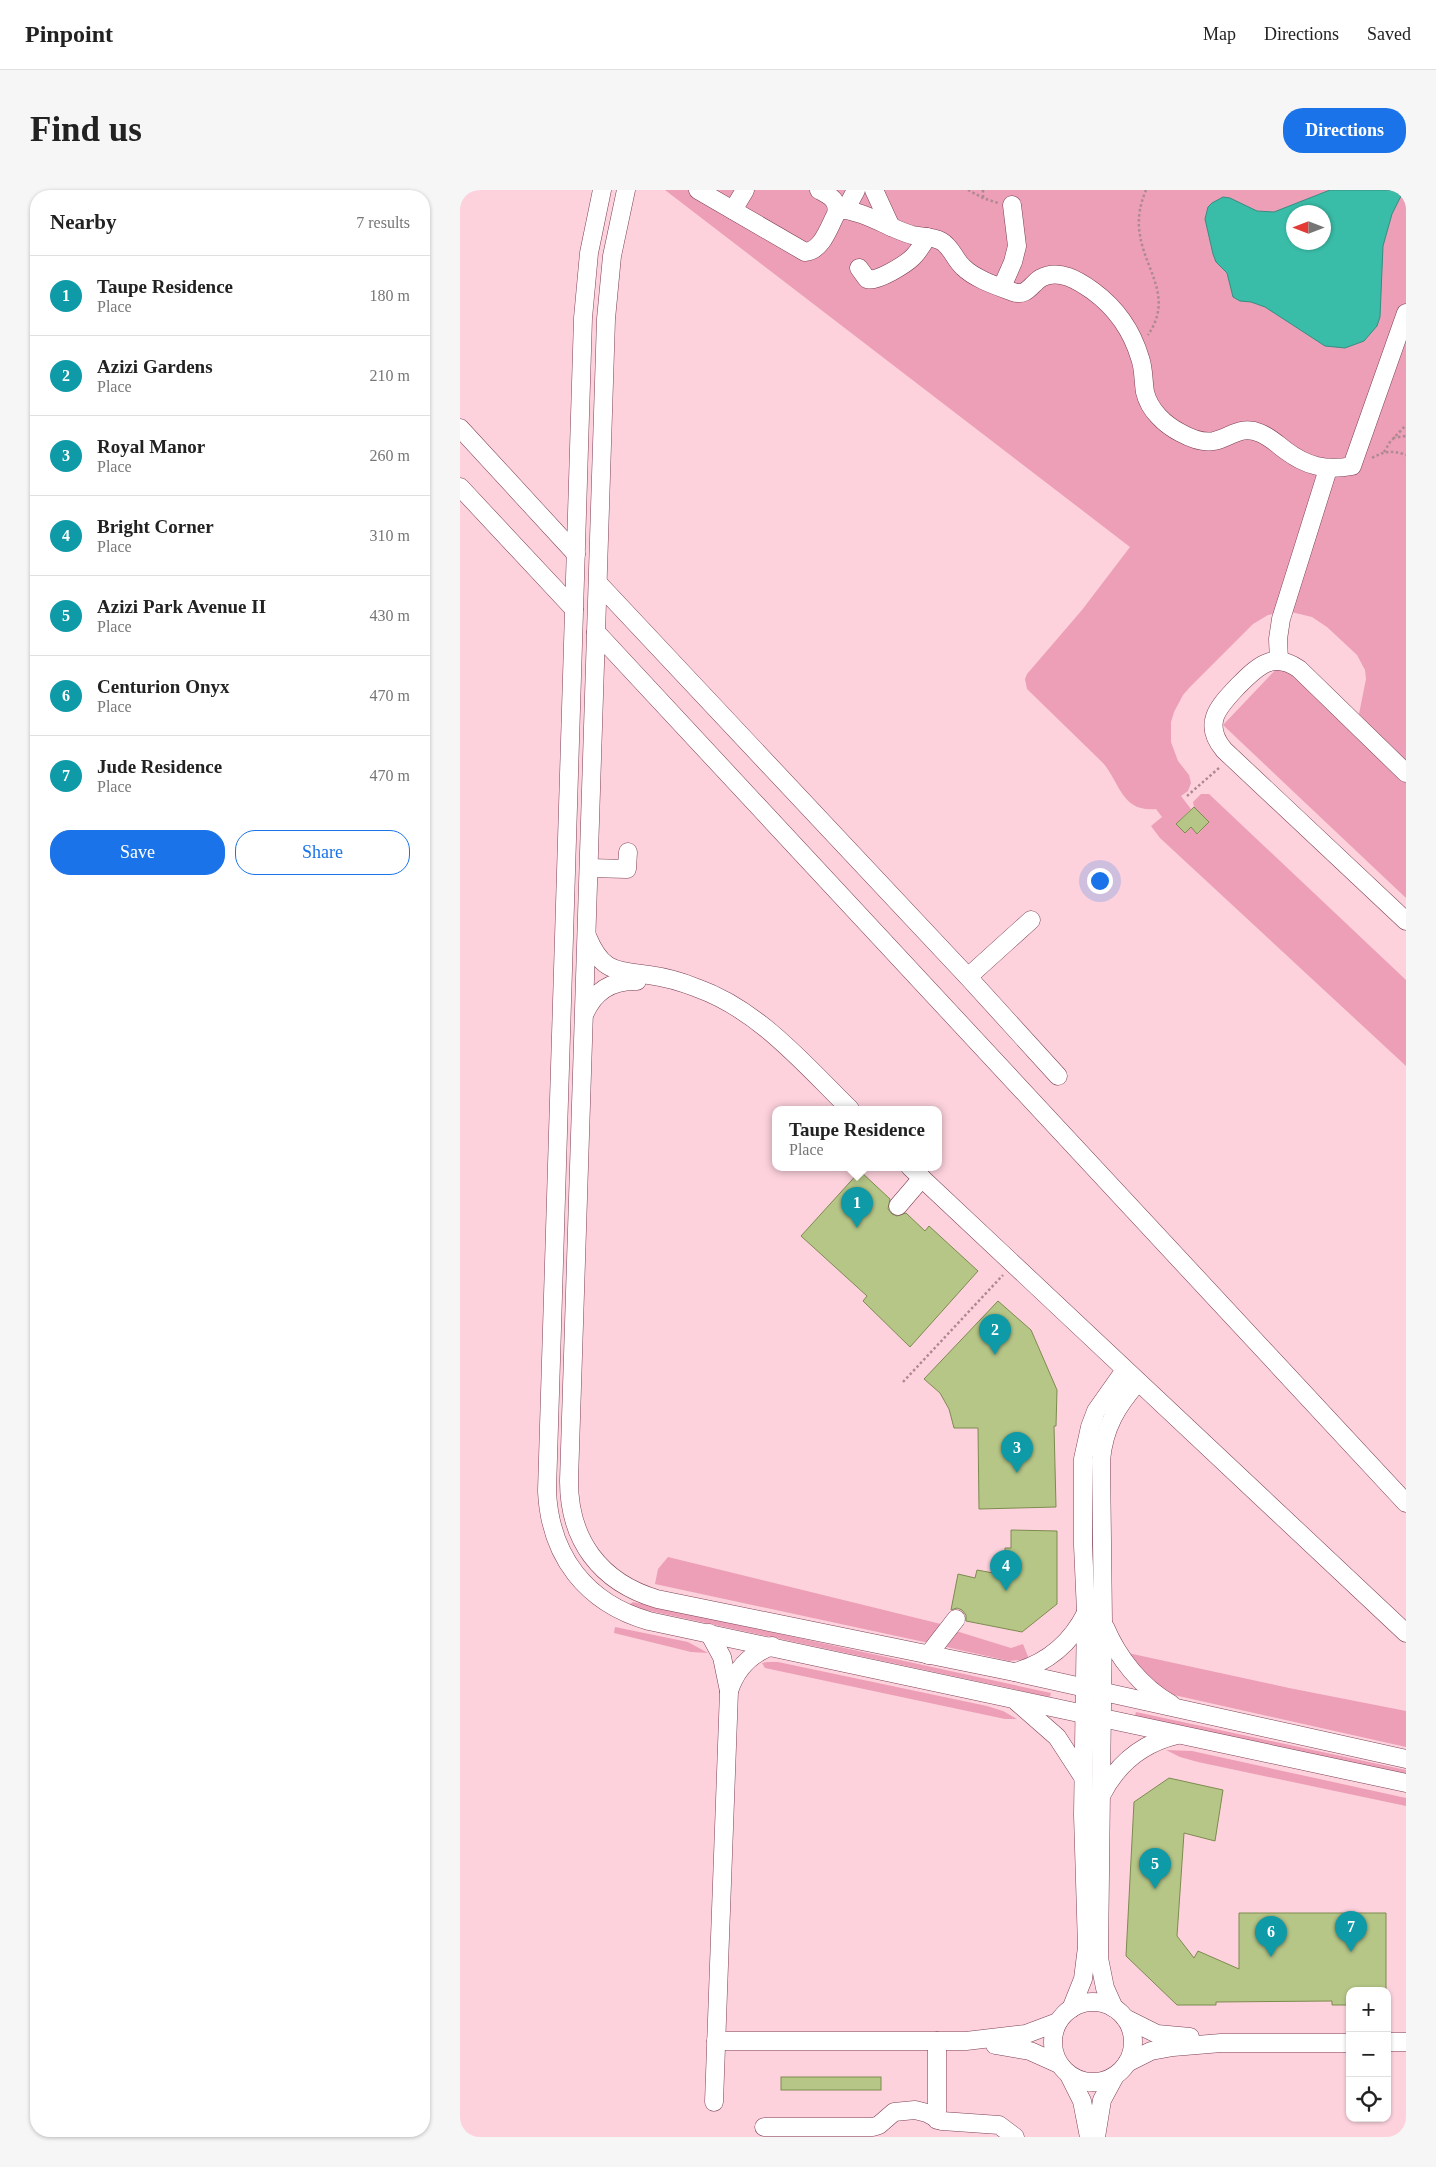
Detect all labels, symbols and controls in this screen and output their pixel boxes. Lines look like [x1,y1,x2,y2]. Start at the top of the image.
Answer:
text: Pinpoint [25,21,113,47]
text: Map [1203,24,1236,44]
text: Directions [1264,24,1339,44]
text: Saved [1367,24,1411,44]
button: Directions [1283,108,1406,153]
text: Find us [30,110,142,149]
north arrow [1286,205,1331,250]
text: Nearby [50,210,117,234]
text: 7 results [356,214,410,231]
text: Taupe Residence [97,276,233,297]
text: 1 [62,287,70,304]
text: 180 m [370,287,410,304]
text: Place [97,298,132,315]
text: Azizi Gardens [97,356,213,377]
text: 2 [62,367,70,384]
text: 210 m [370,367,410,384]
text: Place [97,378,132,395]
text: Royal Manor [97,436,205,457]
text: 3 [62,447,70,464]
text: 260 m [370,447,410,464]
text: Place [97,458,132,475]
text: Bright Corner [97,516,214,537]
text: 4 [62,527,70,544]
text: 310 m [370,527,410,544]
text: Place [97,538,132,555]
text: Azizi Park Avenue II [97,596,266,617]
text: 5 [62,607,70,624]
text: 430 m [370,607,410,624]
text: Place [97,618,132,635]
text: Centurion Onyx [97,676,230,697]
text: 6 [62,687,70,704]
text: 470 m [370,687,410,704]
text: Place [97,698,132,715]
text: Jude Residence [97,756,222,777]
text: 7 [62,767,70,784]
text: 470 m [370,767,410,784]
text: Place [97,778,132,795]
button: Save [50,830,225,875]
button: Share [235,830,410,875]
your location [1087,868,1113,894]
popup [772,1106,942,1171]
text: Taupe Residence [789,1119,925,1140]
text: Place [789,1141,824,1158]
pin: 1 [841,1187,873,1228]
pin: 2 [979,1314,1011,1355]
pin: 3 [1001,1432,1033,1473]
pin: 4 [990,1550,1022,1591]
pin: 5 [1139,1848,1171,1889]
pin: 7 [1335,1911,1367,1952]
pin: 6 [1255,1916,1287,1957]
map controls [1346,1987,1391,2122]
button: + [1346,1987,1391,2032]
button: − [1346,2032,1391,2077]
button: locate [1346,2077,1391,2122]

